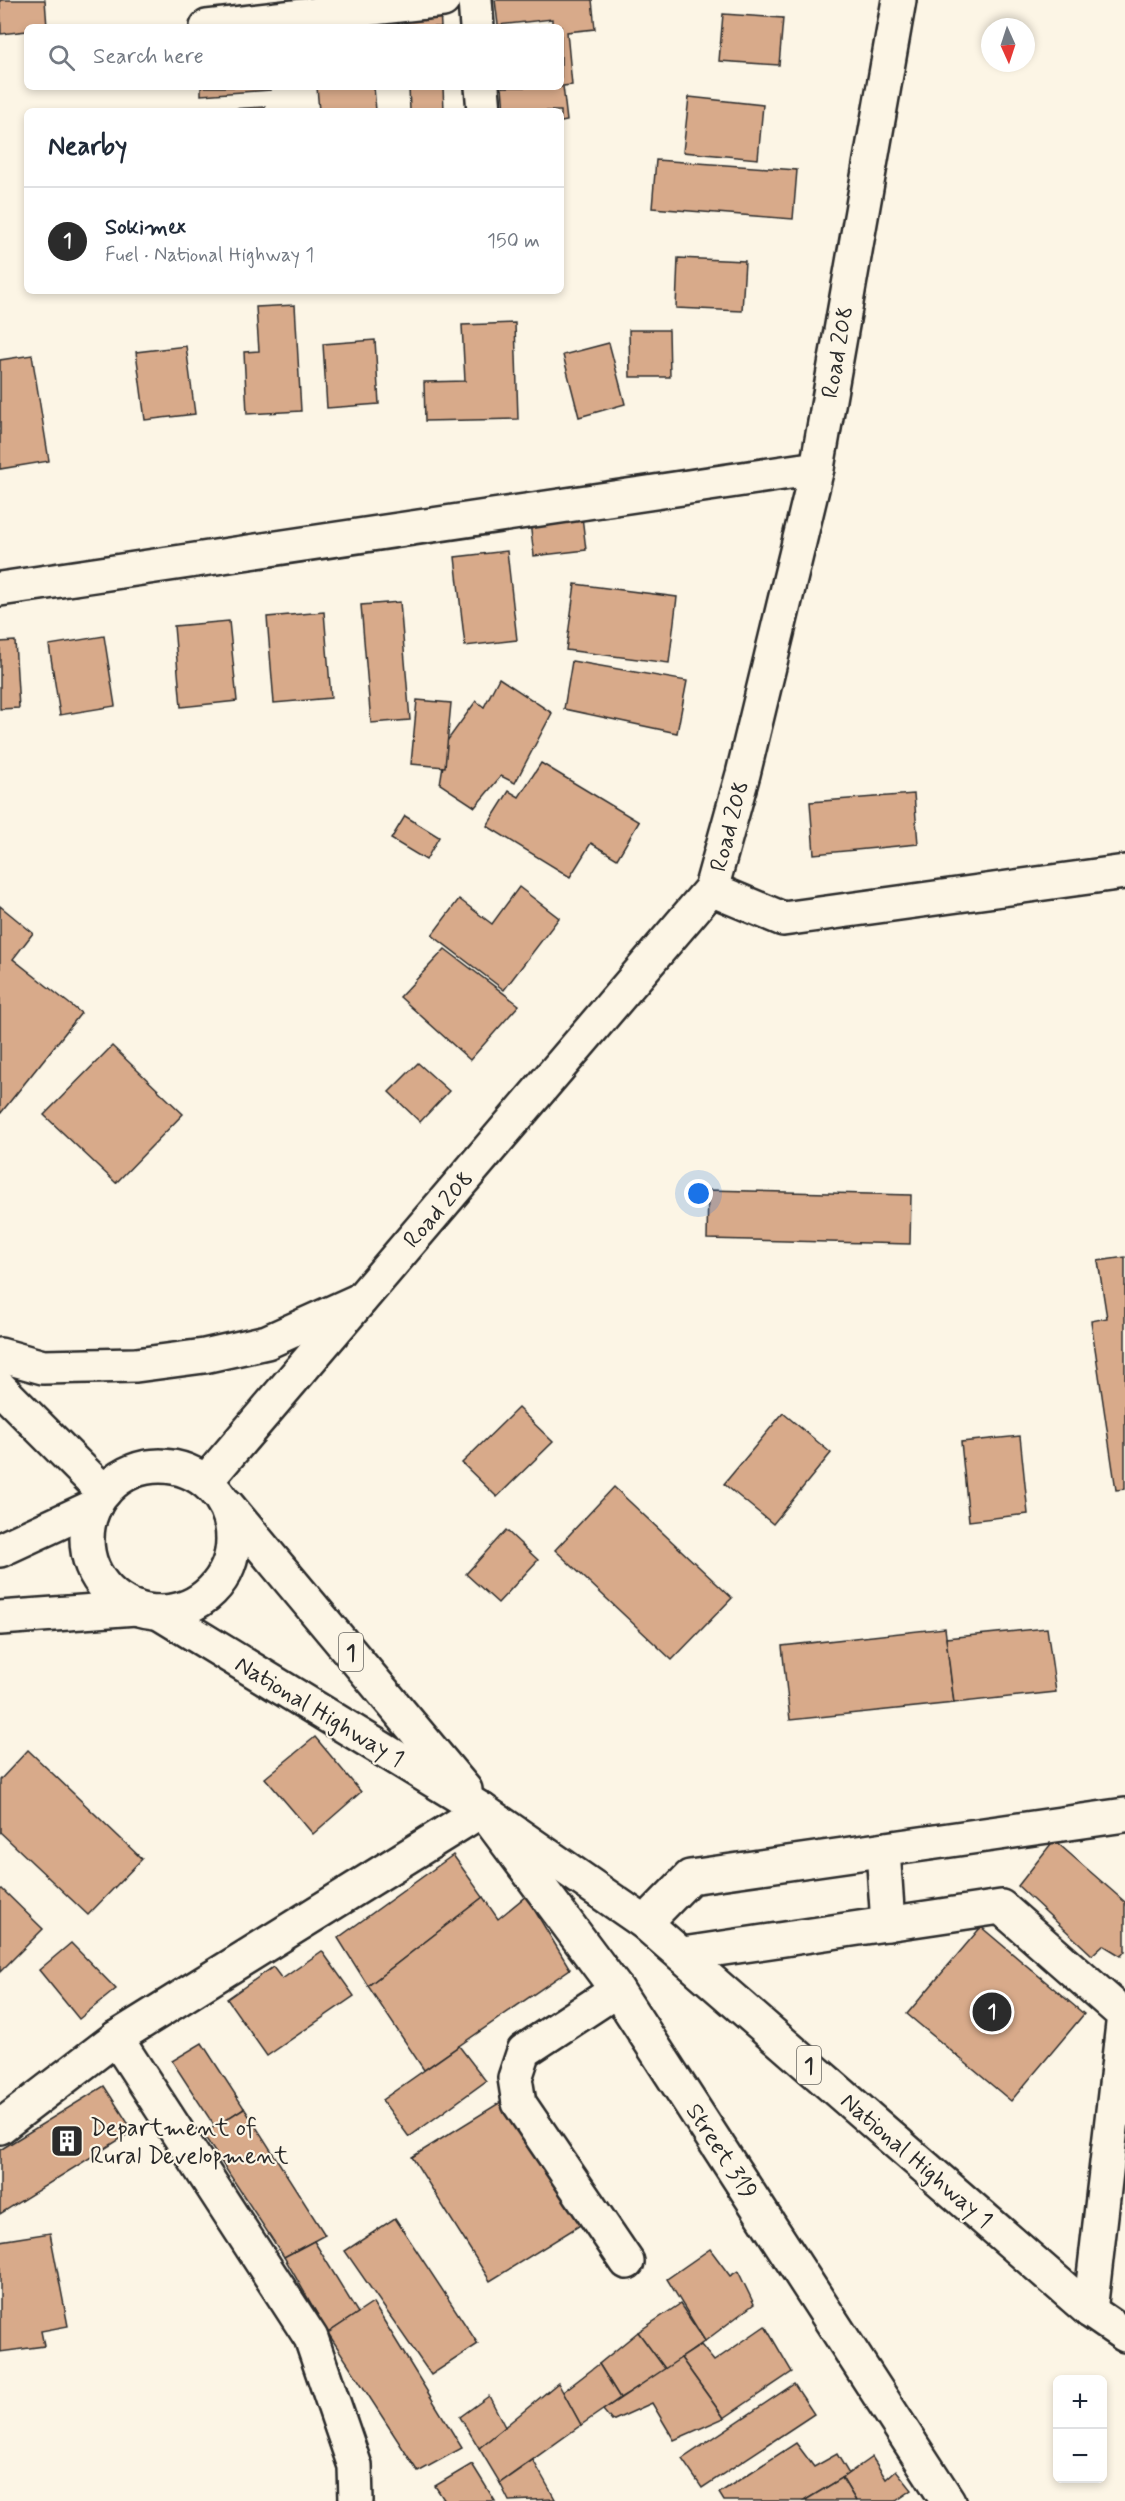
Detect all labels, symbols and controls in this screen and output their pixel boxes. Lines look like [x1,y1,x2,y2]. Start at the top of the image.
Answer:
north arrow [981,18,1035,72]
search box [24,24,564,90]
icon: search [45,41,78,74]
text: Search here [93,43,204,71]
text: Nearby [48,130,127,164]
text: Sokimex [105,214,186,242]
text: 1 [63,228,72,255]
text: 150 m [487,228,540,255]
text: Fuel · National Highway 1 [105,242,314,269]
street label: Road 208 [815,304,862,401]
street label: Road 208 [703,777,757,875]
street label: Road 208 [397,1165,481,1255]
your location [684,1179,713,1208]
road number: 1 [339,1633,363,1671]
street label: National Highway 1 [229,1649,410,1775]
pin: 1 [972,1990,1012,2034]
road number: 1 [797,2046,821,2084]
street label: National Highway 1 [833,2086,999,2236]
street label: Street 319 [678,2098,763,2206]
place label: Department of Rural Development [90,2113,289,2172]
building icon: Department of Rural Development [49,2123,85,2159]
map controls [1053,2375,1107,2483]
button: + [1053,2375,1107,2429]
button: − [1053,2429,1107,2483]

